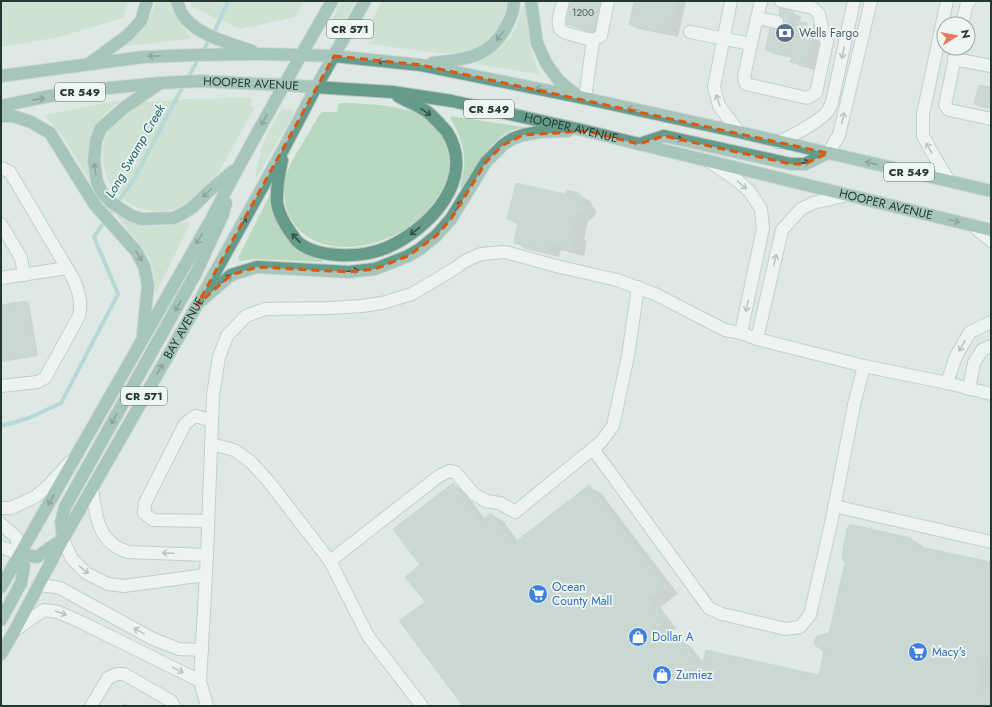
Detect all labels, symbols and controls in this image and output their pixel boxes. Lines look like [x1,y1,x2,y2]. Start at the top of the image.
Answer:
house number: 1200 [572,5,594,20]
north arrow [936,16,976,56]
road number: CR 571 [327,20,373,38]
bank icon: Wells Fargo [774,22,796,44]
place label: Wells Fargo [799,24,859,42]
text: N [957,28,975,40]
one-way arrow [495,31,504,42]
one-way arrow [839,46,847,59]
one-way arrow [148,52,161,60]
one-way arrow [376,57,389,64]
street label: HOOPER AVENUE [203,72,299,95]
road number: CR 549 [55,83,105,101]
one-way arrow [534,85,547,93]
one-way arrow [32,94,45,102]
one-way arrow [714,94,721,107]
water label: Long Swamp Creek [100,100,170,201]
road number: CR 549 [464,100,514,118]
one-way arrow [627,104,640,112]
one-way arrow [420,108,431,116]
street label: HOOPER AVENUE [522,108,620,148]
one-way arrow [840,112,847,125]
one-way arrow [259,114,267,126]
one-way arrow [670,135,683,143]
one-way arrow [925,142,932,154]
one-way arrow [797,159,810,167]
one-way arrow [865,159,878,167]
one-way arrow [91,163,99,176]
road number: CR 549 [884,163,934,181]
one-way arrow [736,180,747,189]
street label: HOOPER AVENUE [837,184,935,224]
one-way arrow [202,188,213,197]
one-way arrow [456,200,464,212]
one-way arrow [240,216,248,228]
one-way arrow [947,217,960,225]
one-way arrow [410,226,421,235]
one-way arrow [195,233,203,245]
one-way arrow [291,233,301,243]
one-way arrow [135,250,143,262]
one-way arrow [772,254,780,267]
one-way arrow [346,268,359,275]
one-way arrow [221,275,232,284]
street label: BAY AVENUE [159,294,209,362]
one-way arrow [742,299,750,312]
one-way arrow [173,300,181,312]
one-way arrow [958,340,966,352]
one-way arrow [156,363,164,375]
road number: CR 571 [121,387,167,405]
one-way arrow [110,413,118,425]
one-way arrow [46,494,54,506]
one-way arrow [162,550,175,557]
one-way arrow [79,566,90,575]
place label: Ocean County Mall [552,578,612,610]
supermarket icon: Ocean County Mall [527,583,549,605]
one-way arrow [54,610,66,618]
shop icon: Dollar A [627,626,649,648]
one-way arrow [133,627,145,635]
place label: Dollar A [652,628,694,646]
supermarket icon: Macy's [907,641,929,663]
place label: Macy's [932,643,966,661]
shop icon: Zumiez [651,664,673,686]
place label: Zumiez [676,666,713,684]
one-way arrow [172,667,184,674]

